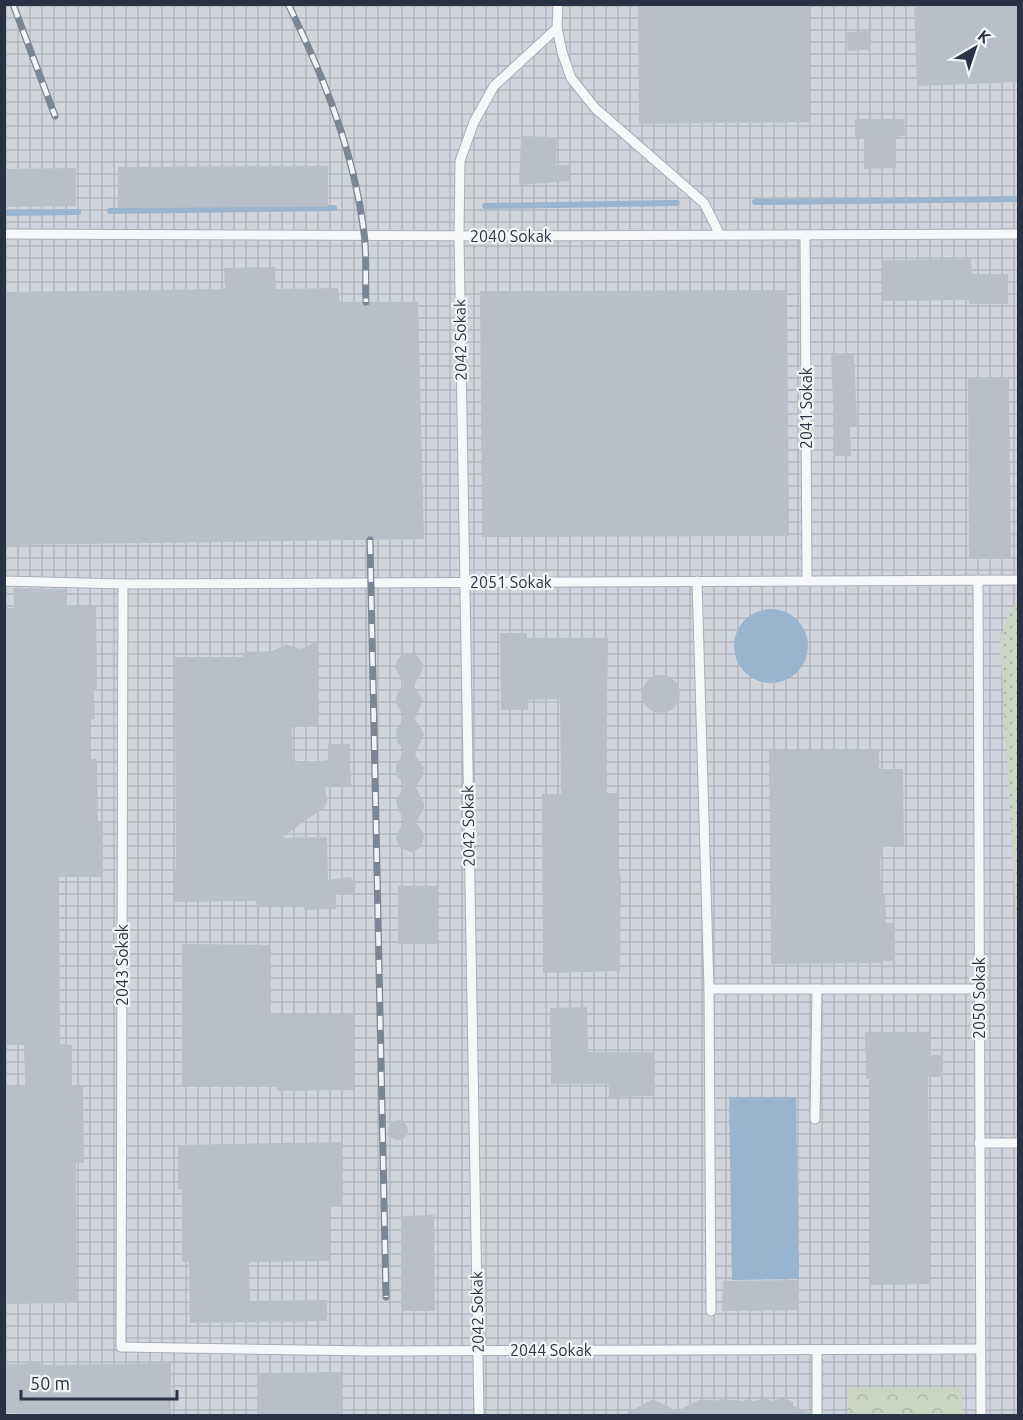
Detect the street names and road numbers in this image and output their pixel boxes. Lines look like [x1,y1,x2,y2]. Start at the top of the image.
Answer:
street label: 2040 Sokak [470,227,552,245]
street label: 2042 Sokak [450,299,470,381]
street label: 2041 Sokak [797,367,815,449]
street label: 2051 Sokak [470,573,552,591]
street label: 2042 Sokak [458,785,478,867]
street label: 2043 Sokak [113,924,131,1006]
street label: 2050 Sokak [970,957,988,1039]
street label: 2042 Sokak [467,1271,487,1353]
street label: 2044 Sokak [510,1341,592,1359]

